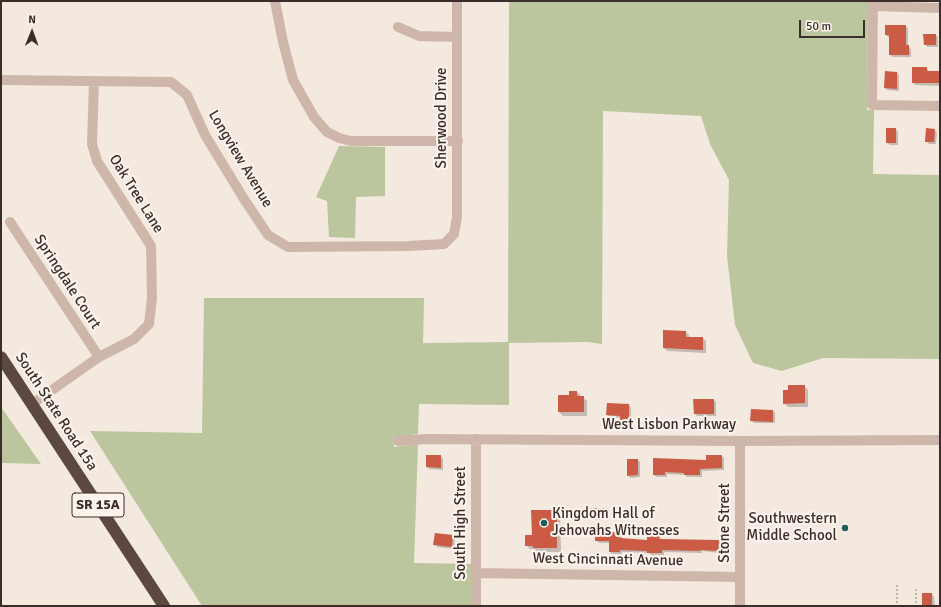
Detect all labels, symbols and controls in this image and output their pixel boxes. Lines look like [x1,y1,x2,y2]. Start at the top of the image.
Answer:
north arrow [12,12,52,52]
scale bar [801,12,867,38]
text: N [28,13,36,26]
text: 50 m [806,19,831,34]
street label: Sherwood Drive [433,68,451,168]
street label: Longview Avenue [204,107,276,211]
street label: Oak Tree Lane [105,151,167,237]
street label: Springdale Court [30,231,104,333]
street label: South State Road 15a [11,350,101,474]
street label: West Lisbon Parkway [602,416,736,434]
street label: South High Street [452,466,470,580]
street label: Stone Street [716,483,734,563]
road number: SR 15A [72,493,124,517]
place label: Kingdom Hall of Jehovahs Witnesses [552,505,679,540]
place label: Southwestern Middle School [746,510,837,545]
marker: Kingdom Hall of Jehovahs Witnesses [539,518,549,528]
marker: Southwestern Middle School [840,523,850,533]
street label: West Cincinnati Avenue [532,550,684,570]

